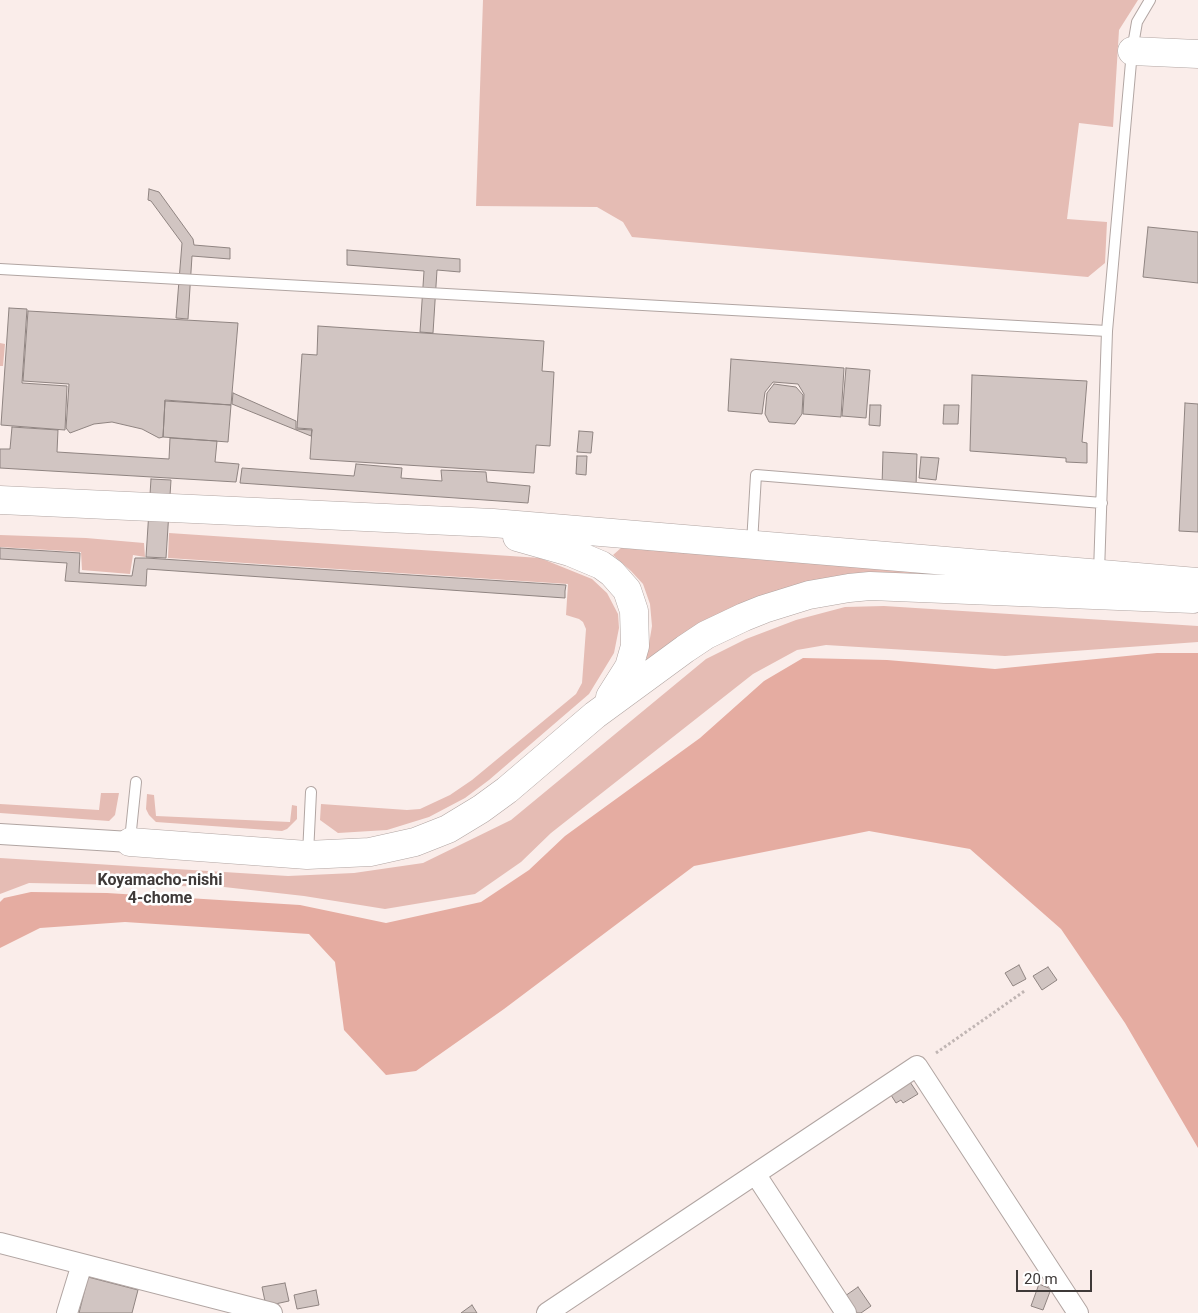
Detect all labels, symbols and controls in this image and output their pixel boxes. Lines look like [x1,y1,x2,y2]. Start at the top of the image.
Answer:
district label: Koyamacho-nishi 4-chome [97,871,223,909]
scale bar [1018,1260,1094,1292]
text: 20 m [1024,1270,1058,1288]

